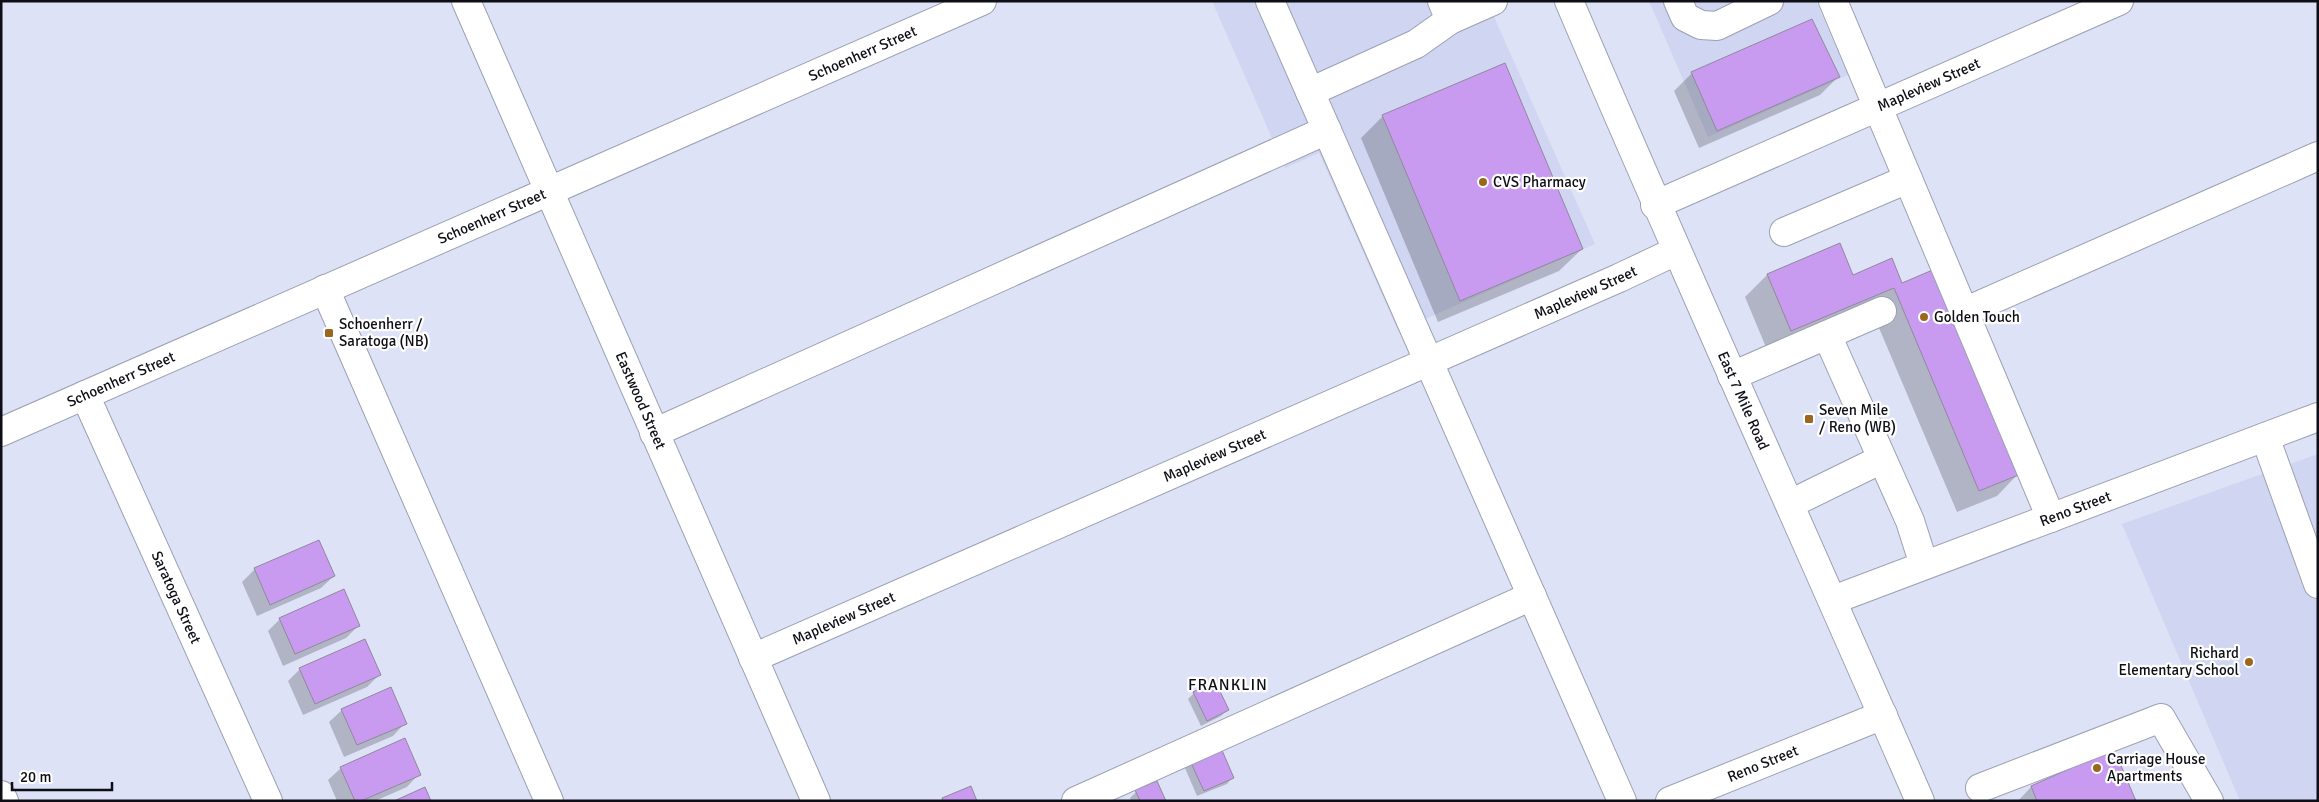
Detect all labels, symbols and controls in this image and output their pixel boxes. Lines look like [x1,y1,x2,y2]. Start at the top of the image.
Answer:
street label: Schoenherr Street [806,22,919,85]
street label: Mapleview Street [1874,54,1983,115]
place label: CVS Pharmacy [1493,173,1586,191]
marker: CVS Pharmacy [1477,176,1489,188]
street label: Schoenherr Street [435,185,549,248]
street label: Mapleview Street [1531,262,1640,323]
place label: Golden Touch [1934,308,2020,326]
marker: Golden Touch [1918,311,1930,323]
place label: Schoenherr / Saratoga (NB) [339,315,429,350]
marker: Schoenherr / Saratoga (NB) [323,327,335,339]
street label: Schoenherr Street [64,348,178,411]
street label: Eastwood Street [612,349,670,452]
street label: East 7 Mile Road [1714,349,1773,453]
place label: Seven Mile / Reno (WB) [1819,401,1896,436]
marker: Seven Mile / Reno (WB) [1803,413,1815,425]
street label: Mapleview Street [1160,425,1269,486]
street label: Reno Street [2037,487,2113,530]
street label: Saratoga Street [148,548,205,647]
street label: Mapleview Street [789,588,898,649]
place label: Richard Elementary School [2118,644,2239,679]
marker: Richard Elementary School [2243,656,2255,668]
district label: FRANKLIN [1188,675,1268,695]
street label: Reno Street [1725,741,1801,786]
place label: Carriage House Apartments [2107,750,2205,785]
scale bar [12,760,112,792]
marker: Carriage House Apartments [2091,762,2103,774]
text: 20 m [20,768,51,786]

